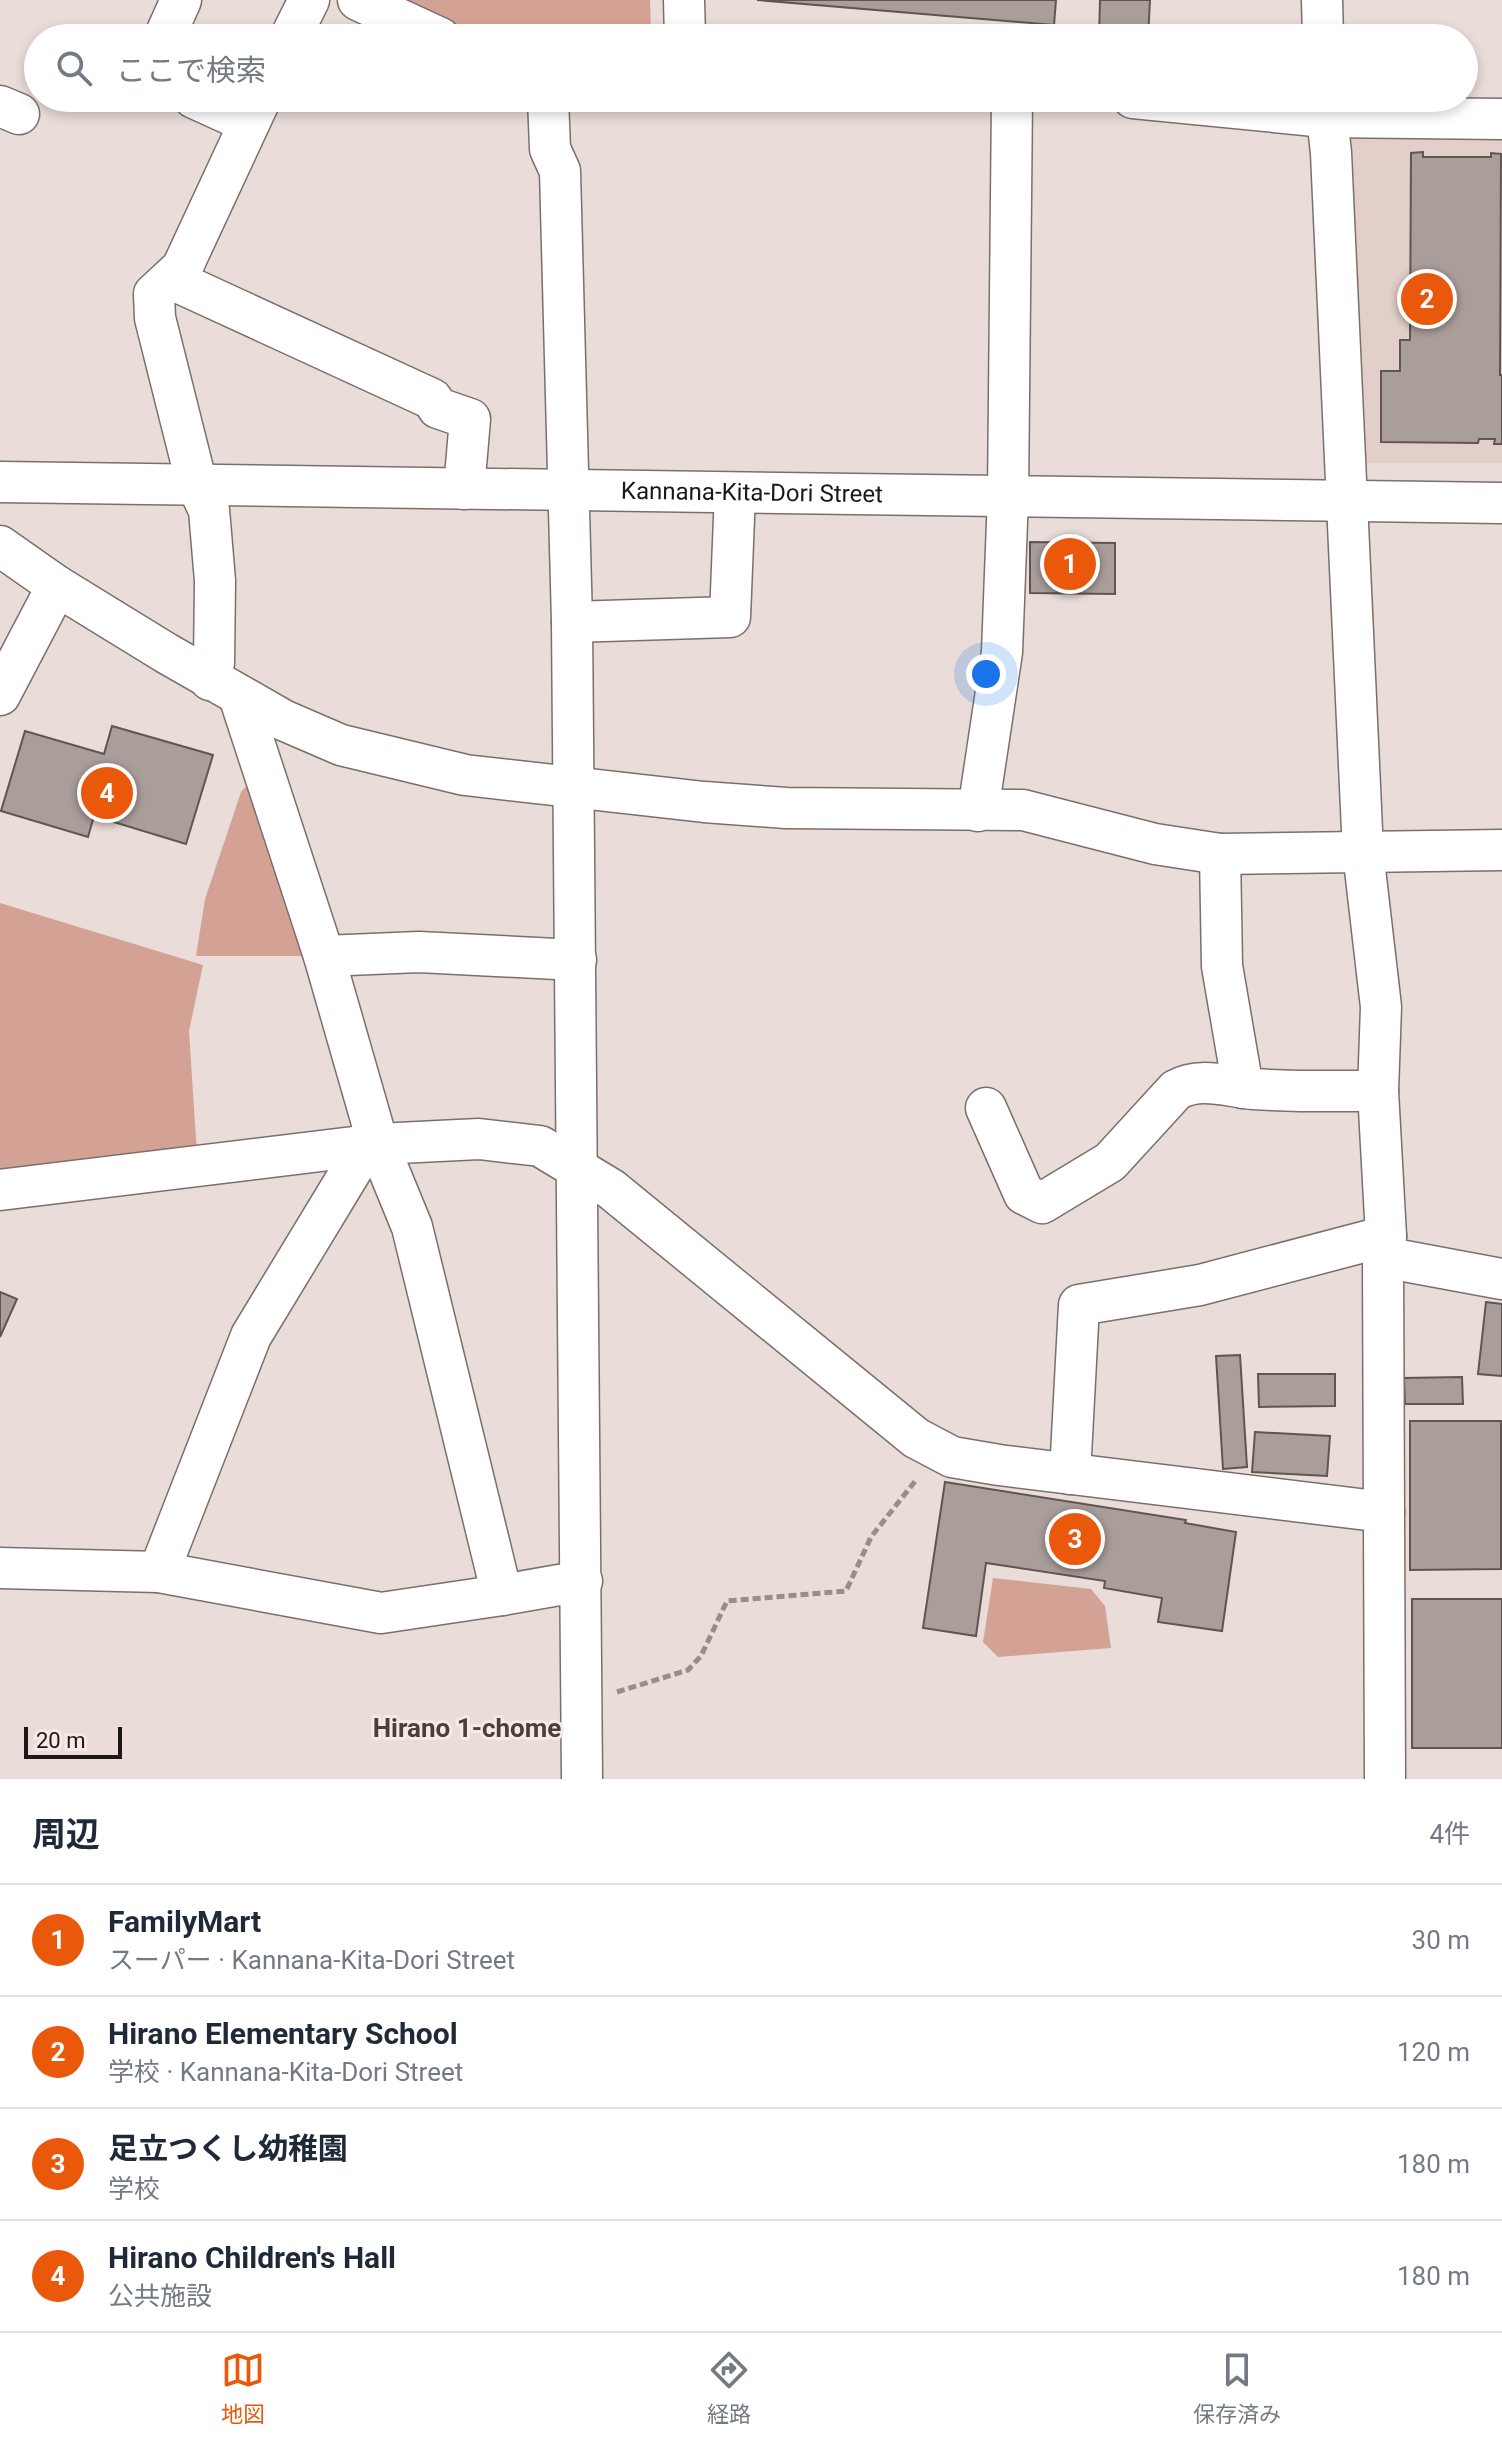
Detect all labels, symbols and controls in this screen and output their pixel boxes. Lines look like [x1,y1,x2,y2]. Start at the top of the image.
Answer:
search box [24,24,1478,112]
icon: search [52,46,96,90]
text: ここで検索 [116,53,266,88]
pin: 2 [1401,269,1453,329]
street label: Kannana-Kita-Dori Street [621,477,883,508]
pin: 1 [1044,534,1096,594]
your location [966,654,1006,694]
pin: 4 [81,763,133,823]
pin: 3 [1049,1509,1101,1569]
district label: Hirano 1-chome [373,1713,561,1743]
scale bar [24,1723,122,1759]
text: 20 m [36,1728,85,1753]
text: 周辺 [32,1814,100,1854]
text: 4件 [1429,1819,1470,1849]
text: FamilyMart [108,1904,261,1939]
text: 1 [51,1925,65,1955]
text: 30 m [1412,1925,1470,1955]
text: スーパー · Kannana-Kita-Dori Street [108,1945,515,1975]
text: Hirano Elementary School [108,2016,458,2051]
text: 2 [51,2037,65,2067]
text: 120 m [1397,2037,1470,2067]
text: 学校 · Kannana-Kita-Dori Street [108,2057,463,2087]
text: 足立つくし幼稚園 [108,2131,348,2166]
text: 3 [51,2149,65,2179]
text: 180 m [1397,2149,1470,2179]
text: 学校 [108,2174,160,2204]
text: Hirano Children's Hall [108,2240,396,2275]
text: 4 [51,2261,65,2291]
text: 180 m [1397,2261,1470,2291]
text: 公共施設 [108,2281,212,2311]
tab: 地図 [221,2348,265,2428]
tab: 経路 [707,2348,751,2428]
tab: 保存済み [1193,2348,1281,2428]

